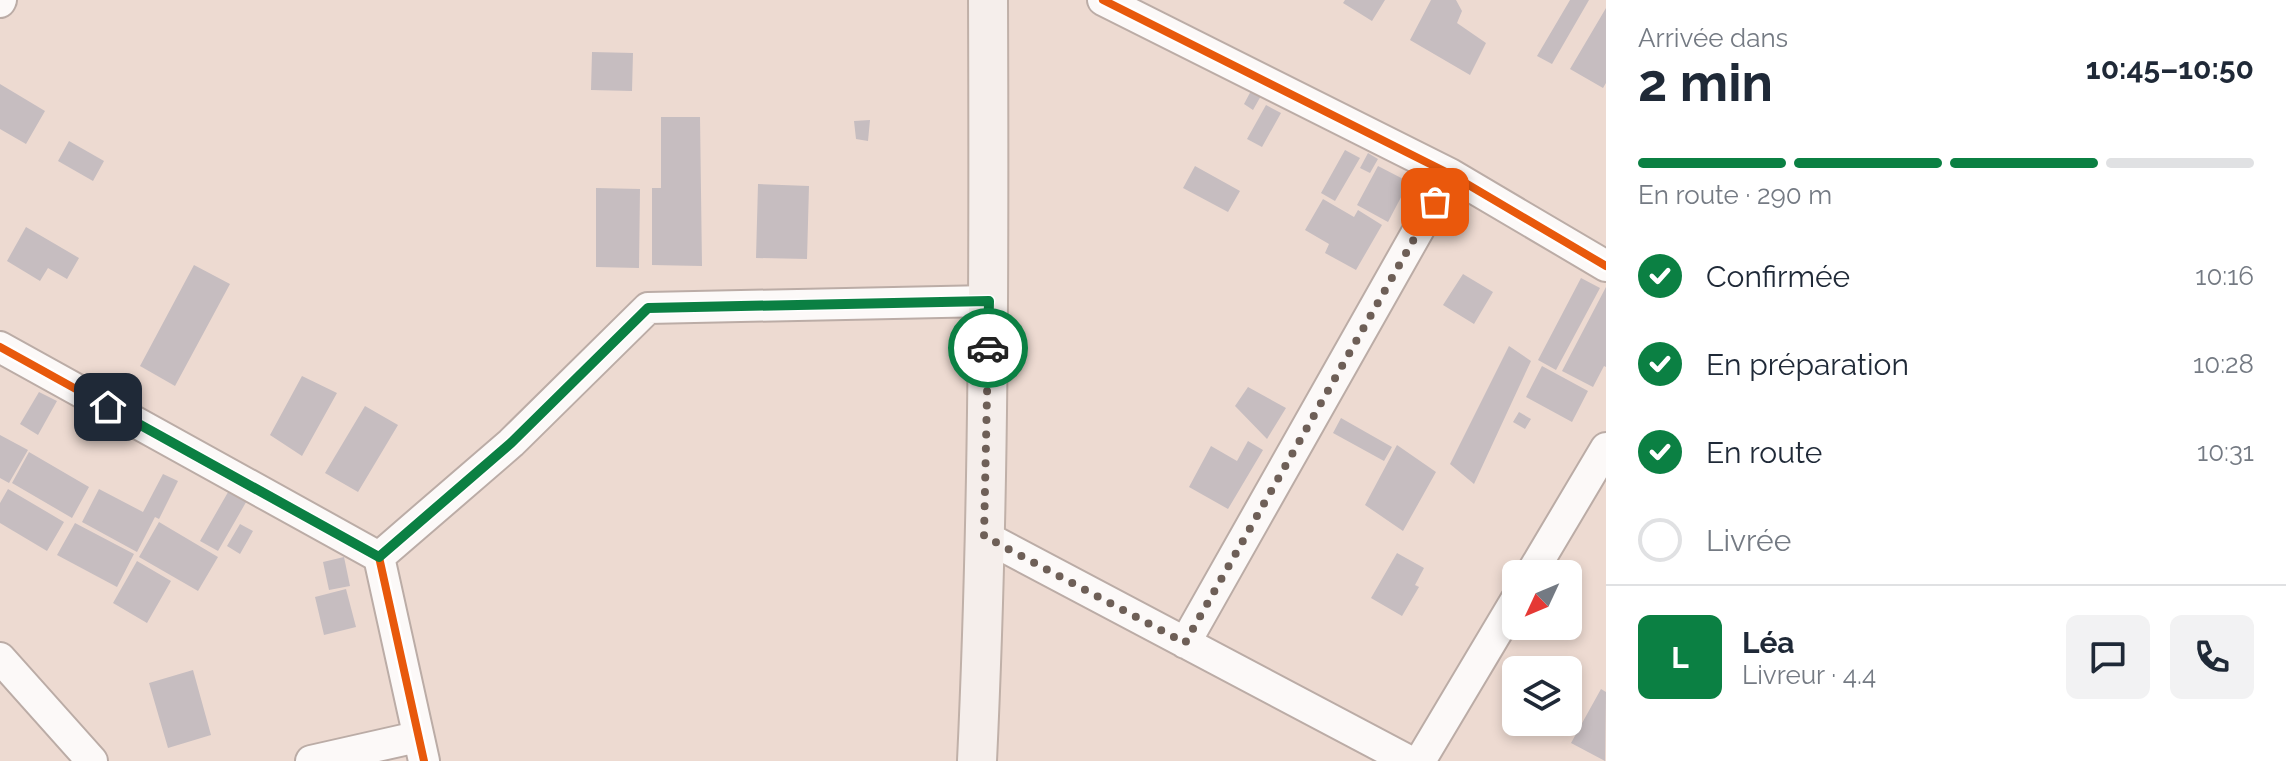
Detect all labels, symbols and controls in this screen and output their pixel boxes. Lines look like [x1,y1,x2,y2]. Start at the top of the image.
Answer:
text: Arrivée dans [1638,23,1788,53]
text: 10:45–10:50 [2086,51,2254,86]
text: 2 min [1638,52,1773,113]
pin [1401,168,1469,236]
icon: bag [1413,180,1457,224]
text: En route · 290 m [1638,180,1832,210]
icon: check [1638,254,1682,298]
text: Confirmée [1706,259,1850,294]
text: 10:16 [2195,261,2254,291]
courier [948,308,1028,388]
icon: car [966,326,1010,370]
icon: check [1638,342,1682,386]
text: En préparation [1706,347,1909,382]
text: 10:28 [2193,349,2254,379]
pin [74,373,142,441]
icon: home [86,385,130,429]
icon: check [1638,430,1682,474]
text: En route [1706,435,1822,470]
text: 10:31 [2197,437,2254,467]
text: Livrée [1706,523,1791,558]
north arrow [1502,560,1582,640]
map controls [1502,560,1582,736]
button: chat [2066,615,2150,699]
button: phone [2170,615,2254,699]
text: Léa [1742,625,1795,660]
text: L [1671,640,1689,675]
button: layers [1502,656,1582,736]
text: Livreur · 4.4 [1742,660,1876,690]

